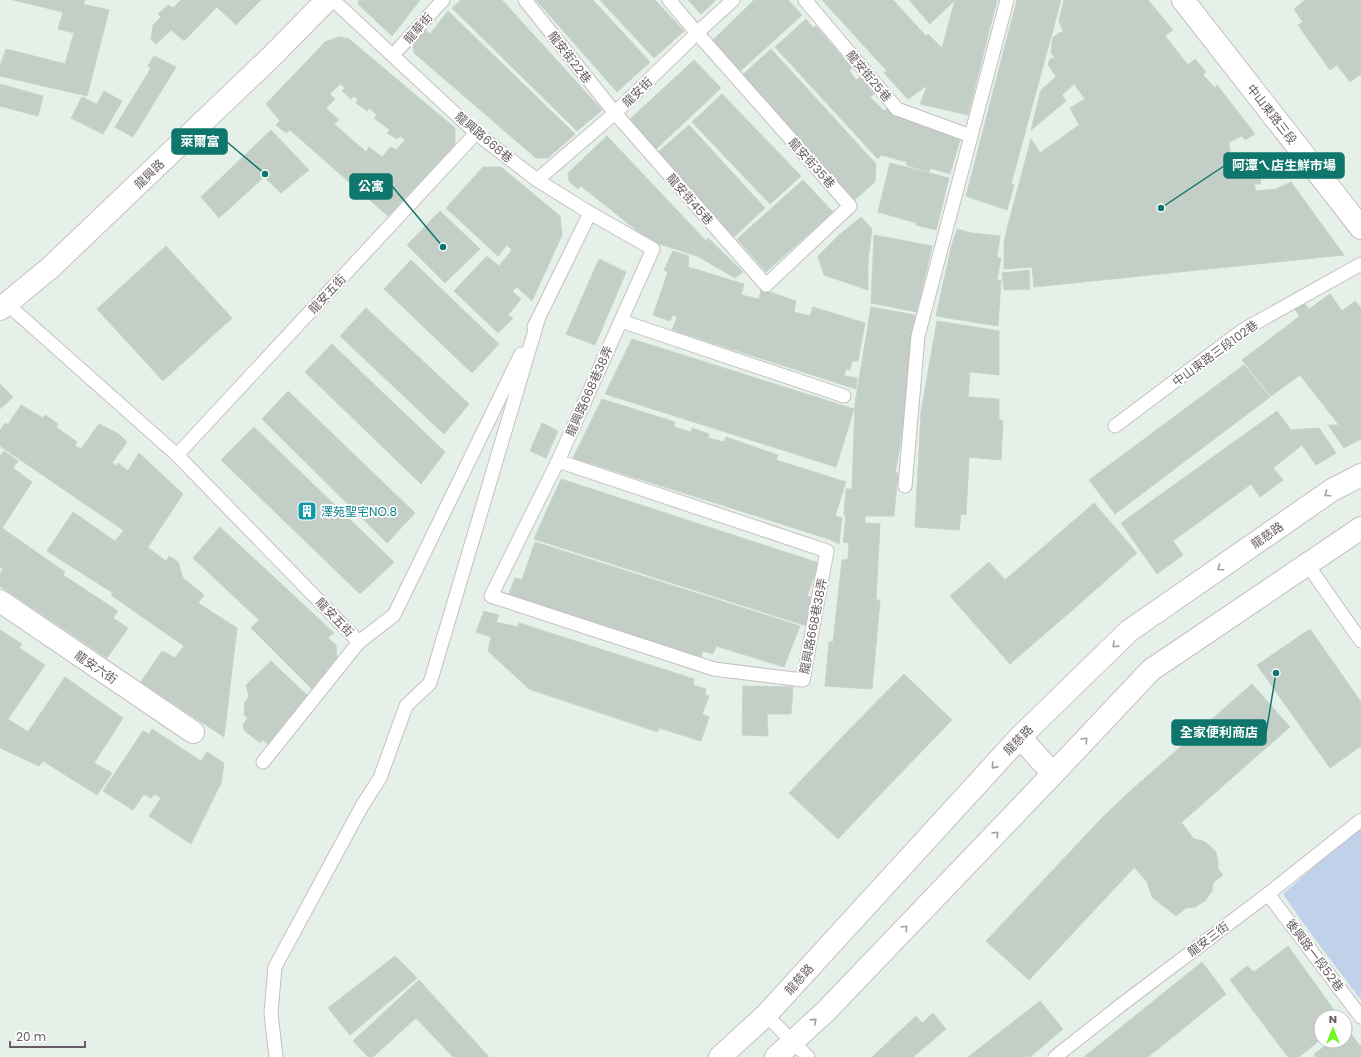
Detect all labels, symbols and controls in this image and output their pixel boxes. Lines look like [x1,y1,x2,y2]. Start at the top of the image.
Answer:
street label: 龍華街 [400,9,436,47]
street label: 龍安街22巷 [544,27,596,87]
street label: 龍安街25巷 [842,47,896,105]
street label: 龍安街 [618,73,656,111]
street label: 中山東路三段 [1243,80,1301,148]
street label: 龍興路668巷 [451,108,517,166]
callout: 萊爾富 [172,129,227,154]
text: 萊爾富 [180,132,220,151]
street label: 龍安街35巷 [785,134,839,192]
callout: 阿潭ㄟ店生鮮市場 [1224,153,1344,178]
street label: 龍興路 [130,155,168,193]
text: 阿潭ㄟ店生鮮市場 [1232,156,1336,175]
street label: 龍安街45巷 [663,170,717,228]
callout: 公寓 [350,174,392,199]
text: 公寓 [358,177,384,196]
street label: 龍安五街 [304,271,350,317]
street label: 中山東路三段102巷 [1169,316,1261,390]
street label: 龍興路668巷38弄 [561,343,617,439]
one-way arrow [1324,489,1331,496]
building icon: 澤苑聖宅NO.8 [296,500,318,522]
place label: 澤苑聖宅NO.8 [321,503,397,520]
street label: 龍慈路 [1247,518,1287,552]
one-way arrow [1217,563,1224,571]
street label: 龍興路668巷38弄 [795,577,831,675]
street label: 龍安五街 [312,594,358,640]
one-way arrow [1112,640,1120,647]
street label: 龍安六街 [71,647,121,687]
callout: 全家便利商店 [1172,720,1266,745]
street label: 龍慈路 [999,721,1037,759]
text: 全家便利商店 [1180,723,1258,742]
one-way arrow [1080,737,1088,745]
one-way arrow [991,761,998,769]
one-way arrow [991,831,998,839]
street label: 後興路一段52巷 [1282,915,1348,995]
street label: 龍安三街 [1184,918,1232,960]
one-way arrow [900,925,908,933]
street label: 龍慈路 [781,960,817,998]
north arrow [1313,1009,1353,1049]
text: N [1329,1011,1337,1027]
one-way arrow [810,1019,817,1026]
scale bar [10,1023,85,1049]
text: 20 m [16,1028,46,1045]

